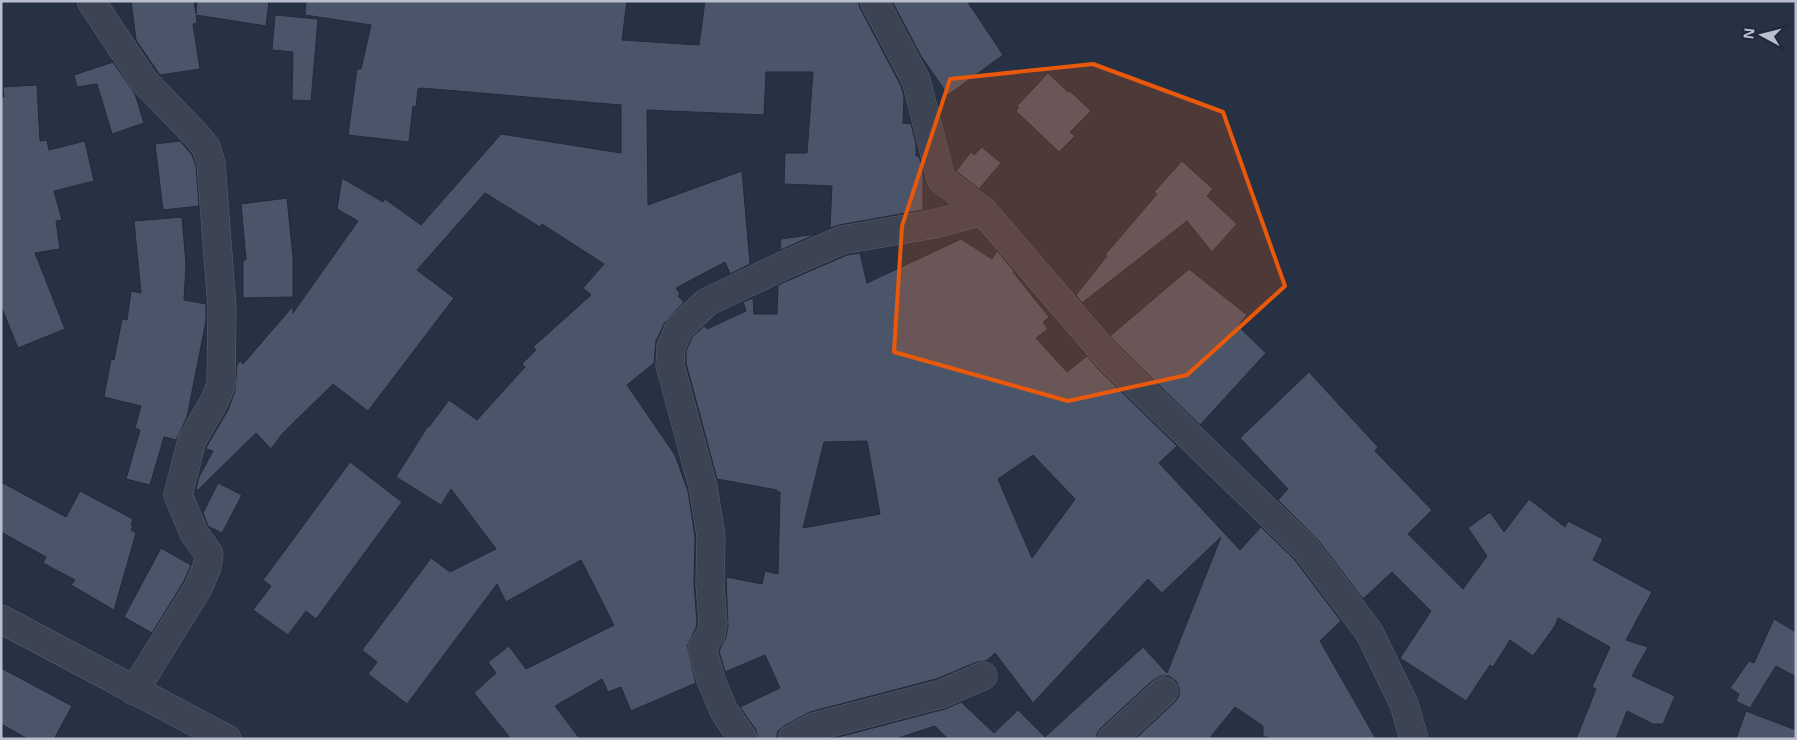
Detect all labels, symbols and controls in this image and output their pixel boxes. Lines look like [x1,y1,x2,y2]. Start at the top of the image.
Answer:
north arrow [1737,10,1787,60]
text: N [1738,27,1759,40]

